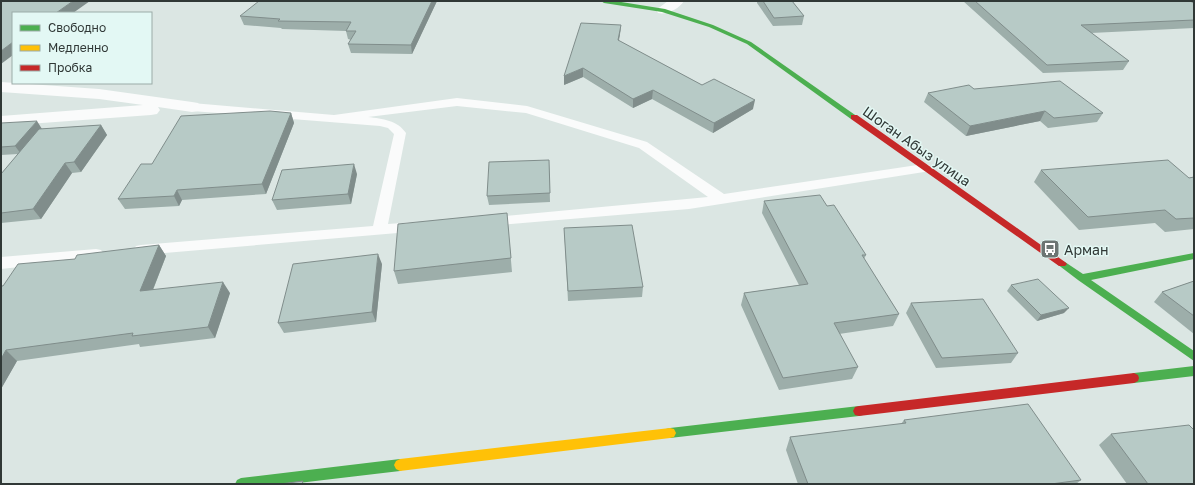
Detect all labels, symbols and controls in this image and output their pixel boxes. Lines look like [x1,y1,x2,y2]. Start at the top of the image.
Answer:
legend [12,12,152,84]
text: Свободно [48,20,106,35]
text: Медленно [48,40,108,55]
text: Пробка [48,60,92,75]
street label: Шоган Абыз улица [860,102,974,190]
bus stop icon: Арман [1039,238,1061,260]
place label: Арман [1064,241,1109,258]

